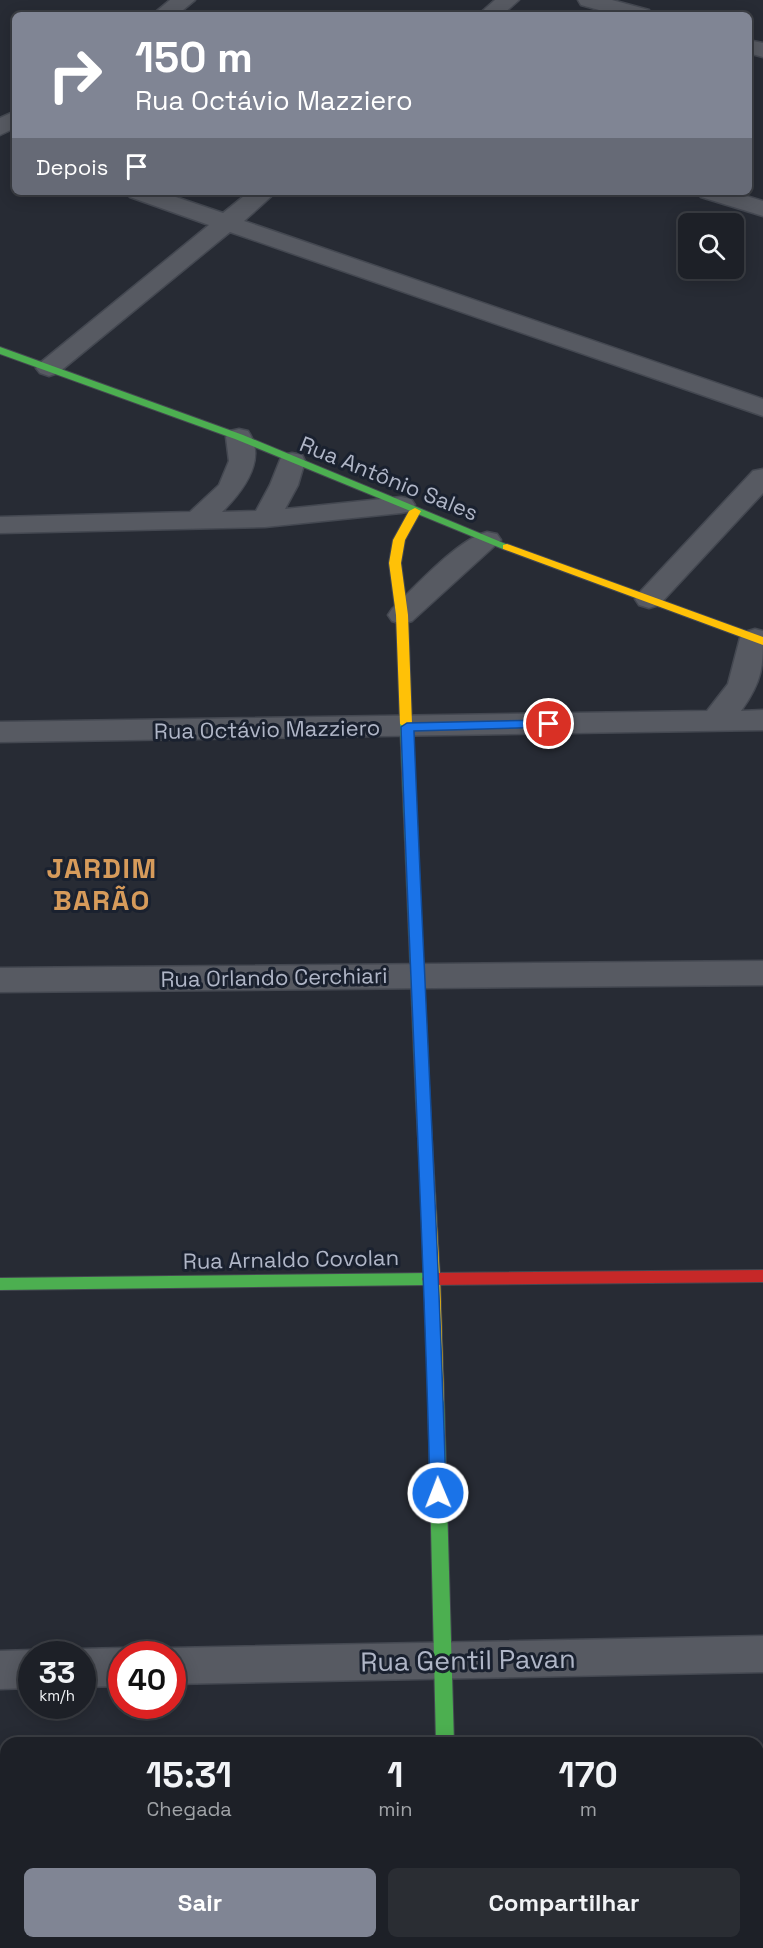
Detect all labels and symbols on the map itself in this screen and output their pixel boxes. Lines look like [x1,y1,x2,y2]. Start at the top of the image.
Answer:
street label: Rua Antônio Sales [296,429,482,527]
pin [523,698,574,749]
street label: Rua Octávio Mazziero [154,713,380,745]
district label: JARDIM BARÃO [46,850,158,918]
street label: Rua Orlando Cerchiari [160,961,388,993]
street label: Rua Arnaldo Covolan [183,1243,399,1275]
position arrow [406,1461,470,1525]
speed limit sign: 40 [108,1641,186,1719]
street label: Rua Gentil Pavan [360,1641,576,1679]

